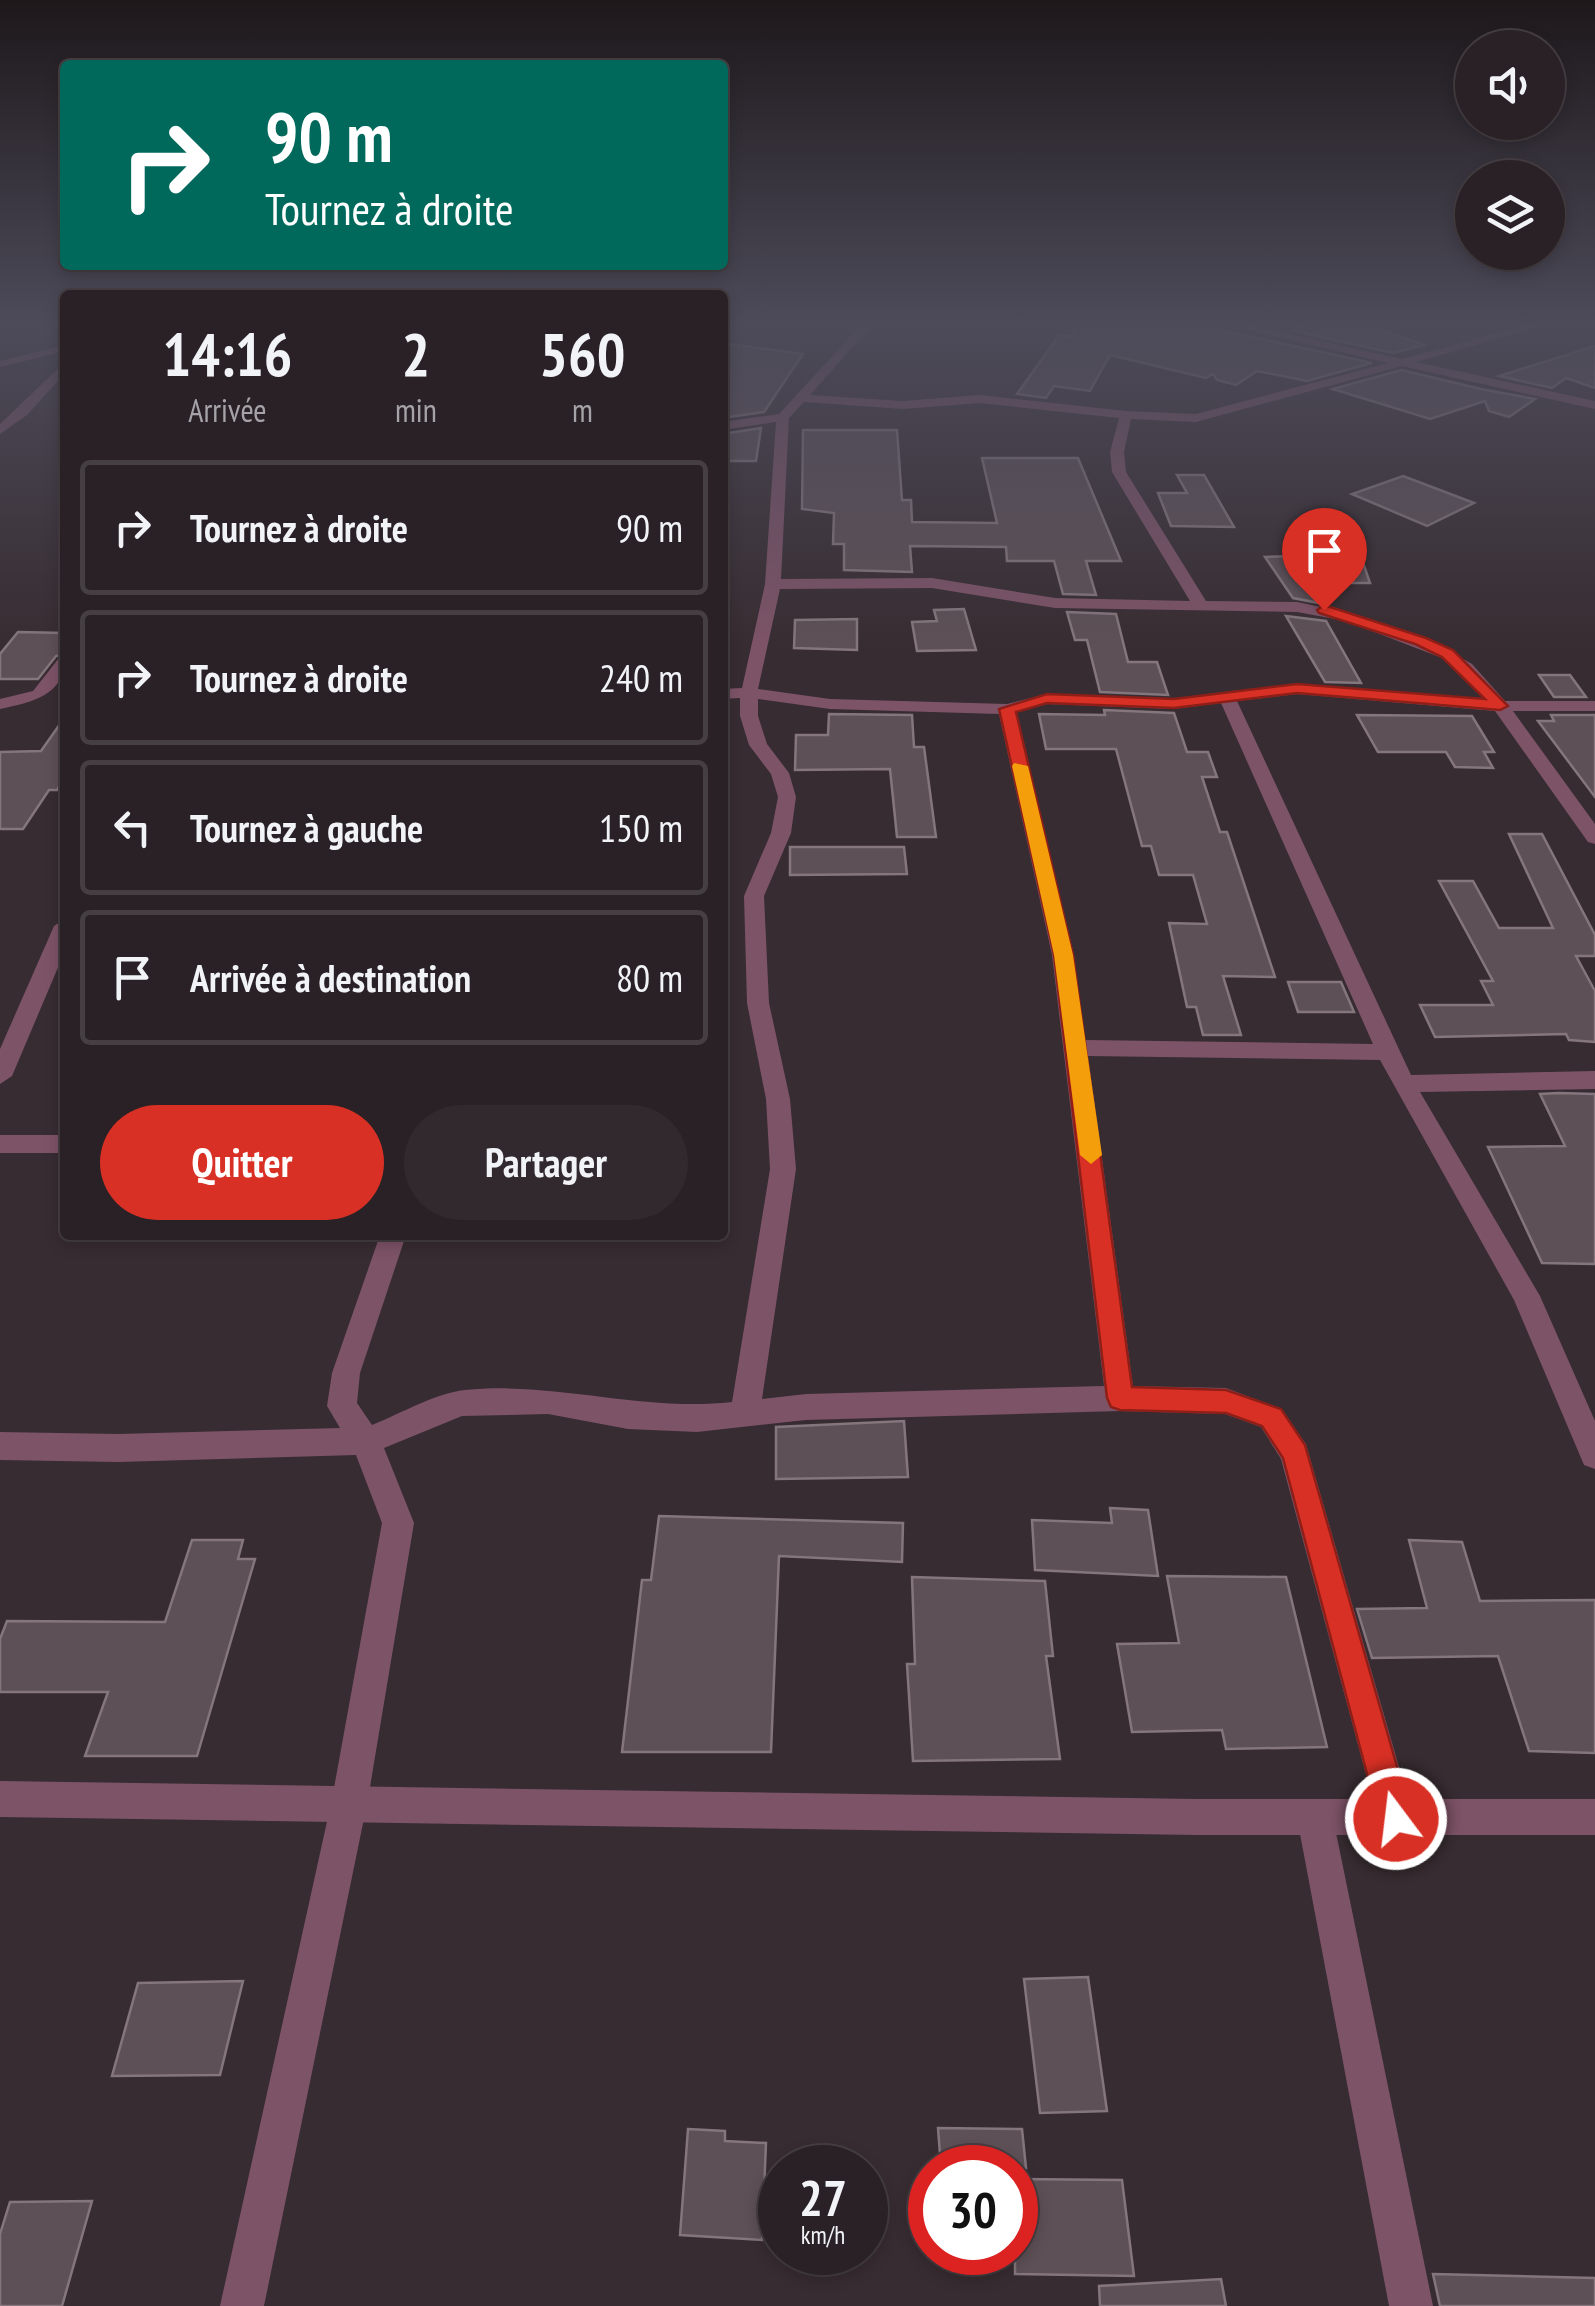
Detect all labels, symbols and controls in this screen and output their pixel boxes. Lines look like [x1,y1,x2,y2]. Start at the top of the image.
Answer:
map controls [1455,30,1565,270]
button: sound [1455,30,1565,140]
text: 90 m [265,91,393,181]
icon: right [100,100,230,230]
button: layers [1455,160,1565,270]
text: Tournez à droite [265,179,514,237]
text: 14:16 [163,315,292,393]
text: 2 [402,315,430,393]
text: 560 [539,315,625,393]
text: Arrivée [188,389,267,431]
text: min [395,389,437,431]
text: m [572,389,593,431]
icon: right [105,500,160,555]
text: Tournez à droite [190,503,408,552]
text: 90 m [616,503,683,552]
pin [1282,508,1367,611]
icon: arrive [1297,523,1352,578]
icon: right [105,650,160,705]
text: Tournez à droite [190,653,408,702]
text: 240 m [599,653,683,702]
icon: left [105,800,160,855]
text: Tournez à gauche [190,803,423,852]
text: 150 m [599,803,683,852]
icon: arrive [105,950,160,1005]
text: Arrivée à destination [190,953,471,1002]
text: 80 m [616,953,683,1002]
button: Quitter [100,1105,384,1220]
button: Partager [404,1105,688,1220]
position arrow [1344,1767,1448,1871]
speed limit sign: 30 [908,2145,1038,2275]
text: 27 [799,2165,847,2230]
text: km/h [801,2219,845,2251]

